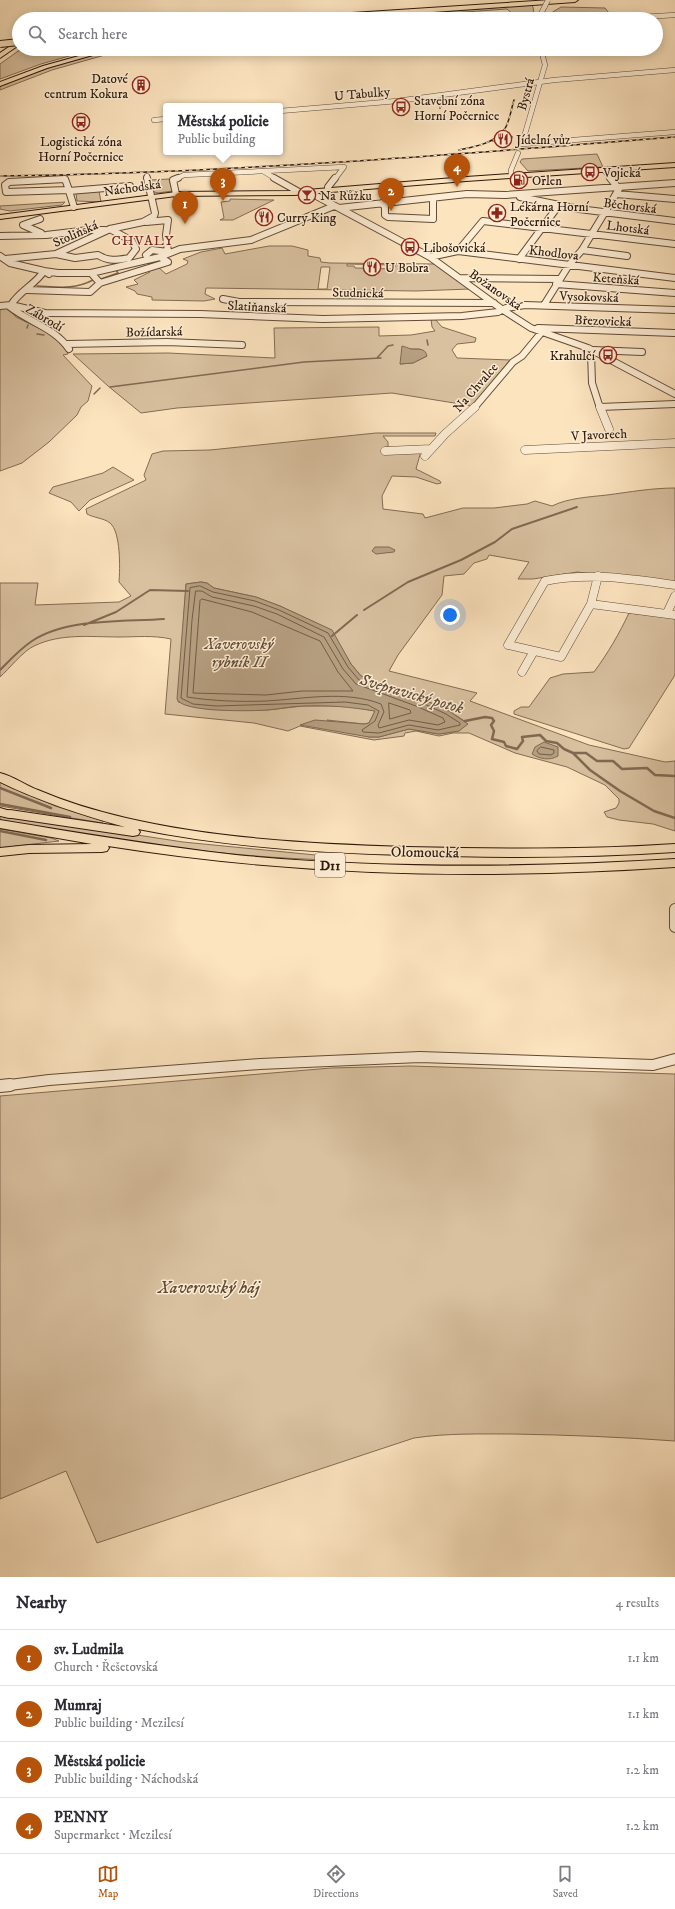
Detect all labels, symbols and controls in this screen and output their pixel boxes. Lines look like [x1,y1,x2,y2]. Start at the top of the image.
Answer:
search box [12,12,663,56]
icon: search [26,23,48,45]
text: Search here [58,25,127,44]
place label: Datové centrum Kokura [44,71,129,102]
building icon: Datové centrum Kokura [131,75,151,95]
street label: Bystrá [514,76,538,112]
street label: U Tabulky [334,84,391,104]
place label: Stavební zóna Horní Počernice [414,93,499,124]
bus stop icon: Stavební zóna Horní Počernice [391,97,411,117]
popup [163,103,283,155]
bus stop icon: Logistická zóna Horní Počernice [71,112,91,132]
text: Městská policie [177,112,269,131]
restaurant icon: Jídelní vůz [493,129,513,149]
text: Public building [177,131,255,147]
place label: Jídelní vůz [515,132,571,148]
place label: Logistická zóna Horní Počernice [38,134,124,165]
pin: 4 [444,154,470,187]
bus stop icon: Vojická [580,162,600,182]
place label: Vojická [602,165,641,182]
pin: 3 [210,168,236,201]
fuel station icon: Orlen [509,170,529,190]
place label: Orlen [532,173,562,189]
street label: Náchodská [103,176,162,200]
pin: 2 [378,178,404,211]
bar icon: Na Růžku [297,185,317,205]
place label: Na Růžku [320,188,372,204]
pin: 1 [172,191,198,224]
street label: Běchorská [602,195,658,217]
place label: Lékárna Horní Počernice [510,199,589,230]
pharmacy icon: Lékárna Horní Počernice [487,203,507,223]
restaurant icon: Curry King [254,207,274,227]
place label: Curry King [277,210,337,226]
street label: Stoliňská [50,217,101,251]
street label: Lhotská [606,217,651,239]
district label: CHVALY [112,232,174,250]
bus stop icon: Libošovická [400,237,420,257]
place label: Libošovická [423,240,486,256]
street label: Khodlova [528,242,580,264]
restaurant icon: U Bobra [362,257,382,277]
place label: U Bobra [385,260,429,276]
street label: Božanovská [466,266,525,314]
street label: Keteňská [592,269,640,289]
street label: Studnická [332,285,384,301]
street label: Vysokovská [558,288,619,306]
street label: Slatiňanská [227,297,287,317]
street label: Zábrodí [23,301,67,335]
street label: Březovická [574,312,632,330]
street label: Božídarská [126,323,183,340]
bus stop icon: Krahulčí [598,345,618,365]
place label: Krahulčí [550,348,596,364]
street label: Na Chvalce [450,360,502,416]
street label: V Javorech [570,426,628,445]
your location [440,605,460,625]
water label: Xaverovský rybník II [203,634,275,672]
water label: Svépravický potok [357,669,466,718]
street label: Olomoucká [391,842,460,863]
road number: D11 [315,853,345,877]
park label: Xaverovský háj [156,1277,261,1299]
text: Nearby [16,1592,66,1614]
text: 4 results [616,1595,659,1611]
text: sv. Ludmila [54,1640,124,1659]
text: 1 [27,1650,31,1666]
text: 1.1 km [627,1650,659,1666]
text: Church · Řešetovská [54,1659,158,1675]
text: Mumraj [54,1696,102,1715]
text: 2 [26,1706,32,1722]
text: 1.1 km [627,1706,659,1722]
text: Public building · Mezilesí [54,1715,184,1731]
text: Městská policie [54,1752,145,1771]
text: 3 [27,1762,31,1778]
text: 1.2 km [626,1762,659,1778]
text: Public building · Náchodská [54,1771,198,1787]
text: PENNY [54,1808,108,1827]
text: 4 [25,1818,33,1834]
text: 1.2 km [626,1818,659,1834]
text: Supermarket · Mezilesí [54,1827,172,1843]
tab: Map [97,1863,119,1901]
tab: Directions [313,1863,359,1901]
tab: Saved [553,1863,578,1901]

